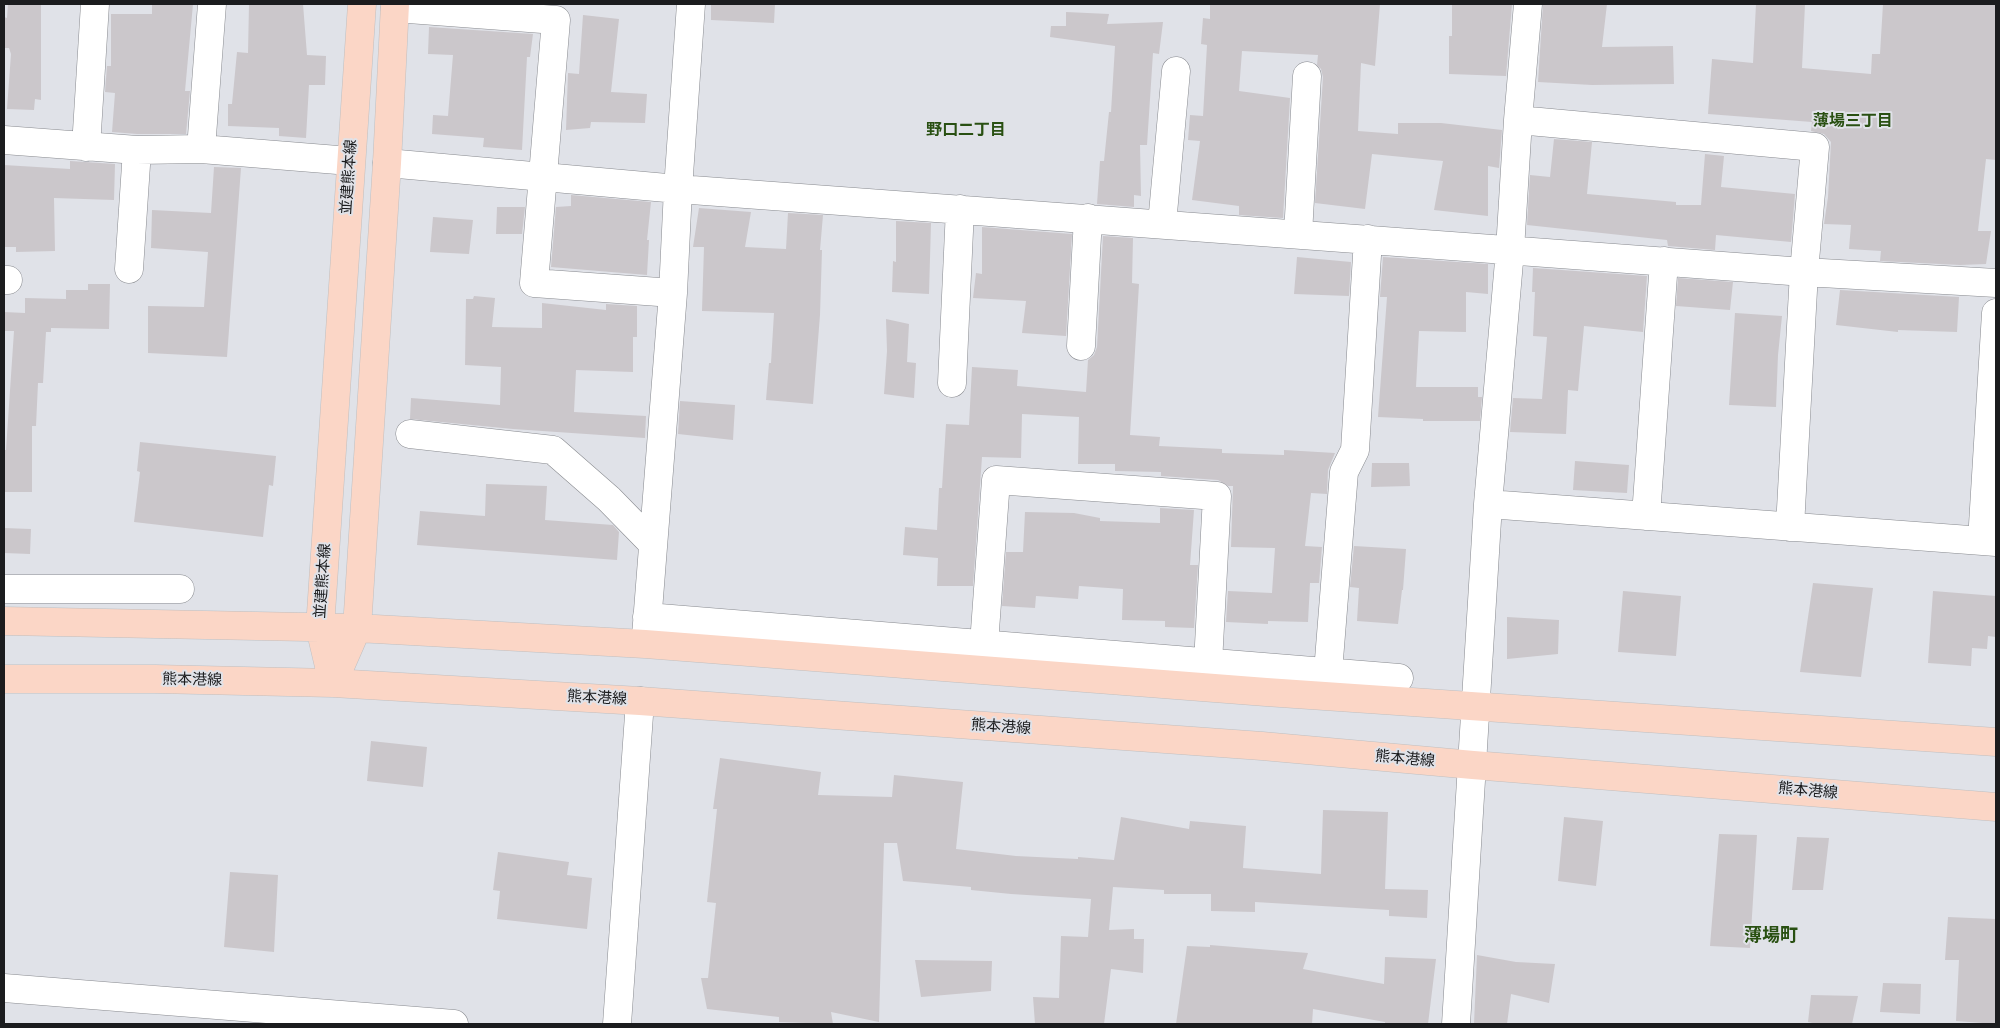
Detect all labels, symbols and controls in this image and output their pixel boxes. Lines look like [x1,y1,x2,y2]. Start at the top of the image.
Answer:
district label: 薄場三丁目 [1813,111,1893,131]
district label: 野口二丁目 [926,120,1006,140]
street label: 並建熊本線 [337,139,361,215]
street label: 並建熊本線 [311,543,335,619]
street label: 熊本港線 [162,670,222,690]
street label: 熊本港線 [567,687,627,709]
street label: 熊本港線 [970,716,1032,738]
street label: 熊本港線 [1374,747,1436,771]
street label: 熊本港線 [1777,779,1839,803]
district label: 薄場町 [1744,925,1798,947]

